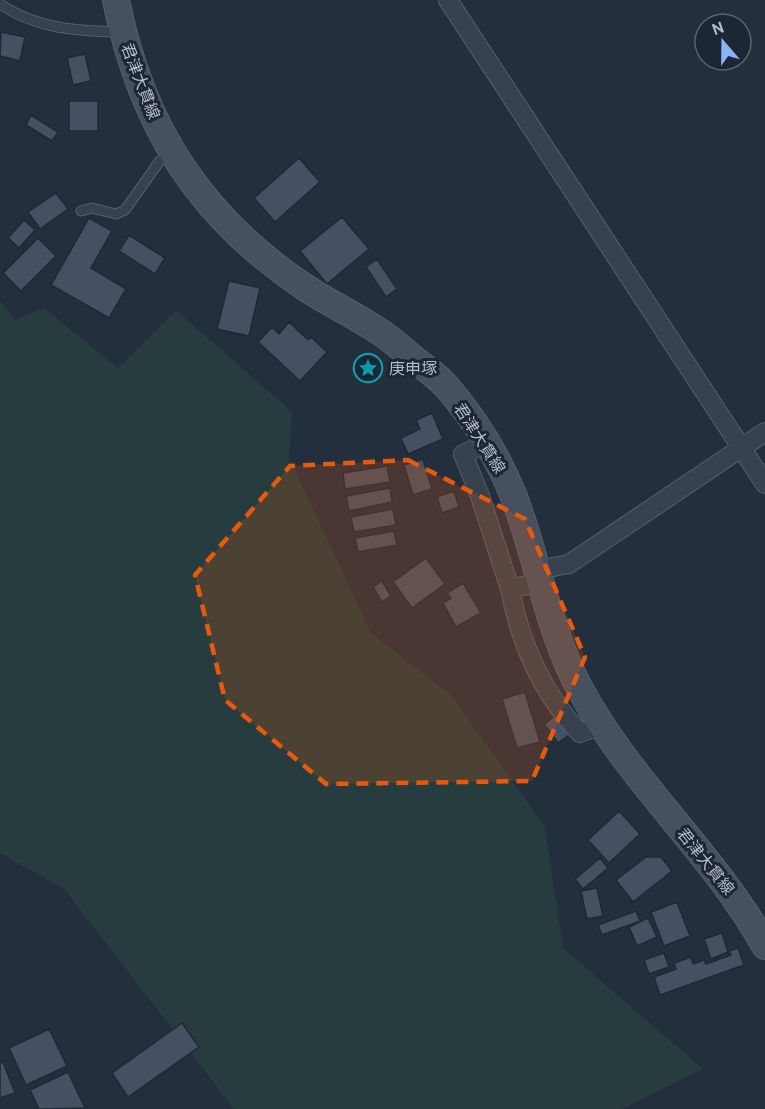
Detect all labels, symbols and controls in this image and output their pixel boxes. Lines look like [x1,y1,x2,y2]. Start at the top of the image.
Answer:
north arrow [693,12,753,72]
text: N [709,18,727,39]
street label: 君津大貫線 [117,40,164,122]
place icon: 庚申塚 [352,352,384,384]
place label: 庚申塚 [389,359,437,378]
street label: 君津大貫線 [450,400,509,477]
street label: 君津大貫線 [673,824,738,898]

